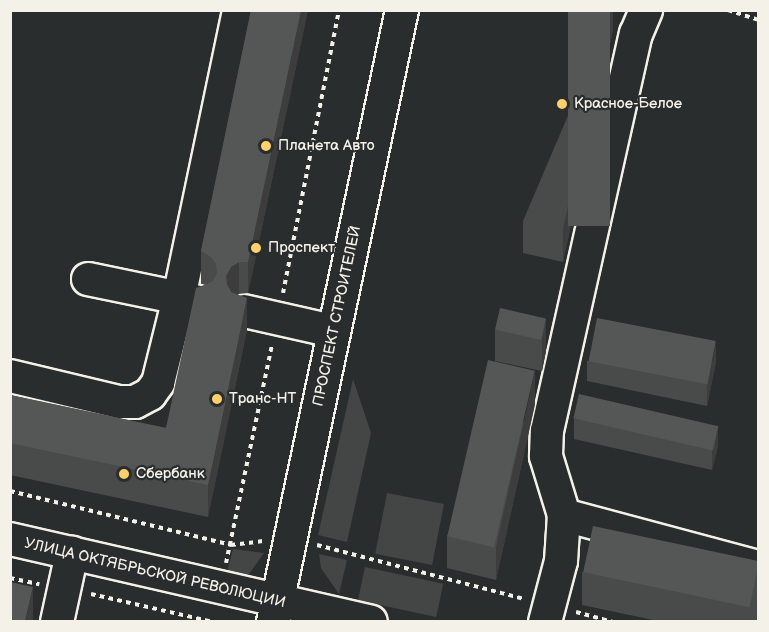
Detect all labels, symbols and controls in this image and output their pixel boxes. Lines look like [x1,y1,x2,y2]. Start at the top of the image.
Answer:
place label: Красное-Белое [574,95,682,113]
marker: Красное-Белое [555,97,569,111]
place label: Планета Авто [278,137,374,155]
marker: Планета Авто [259,139,273,153]
street label: ПРОСПЕКТ СТРОИТЕЛЕЙ [309,224,365,408]
place label: Проспект [268,239,335,257]
marker: Проспект [249,241,263,255]
place label: Транс-НТ [229,390,296,408]
marker: Транс-НТ [210,392,224,406]
place label: Сбербанк [136,465,205,483]
marker: Сбербанк [117,467,131,481]
street label: УЛИЦА ОКТЯБРЬСКОЙ РЕВОЛЮЦИИ [23,534,287,612]

